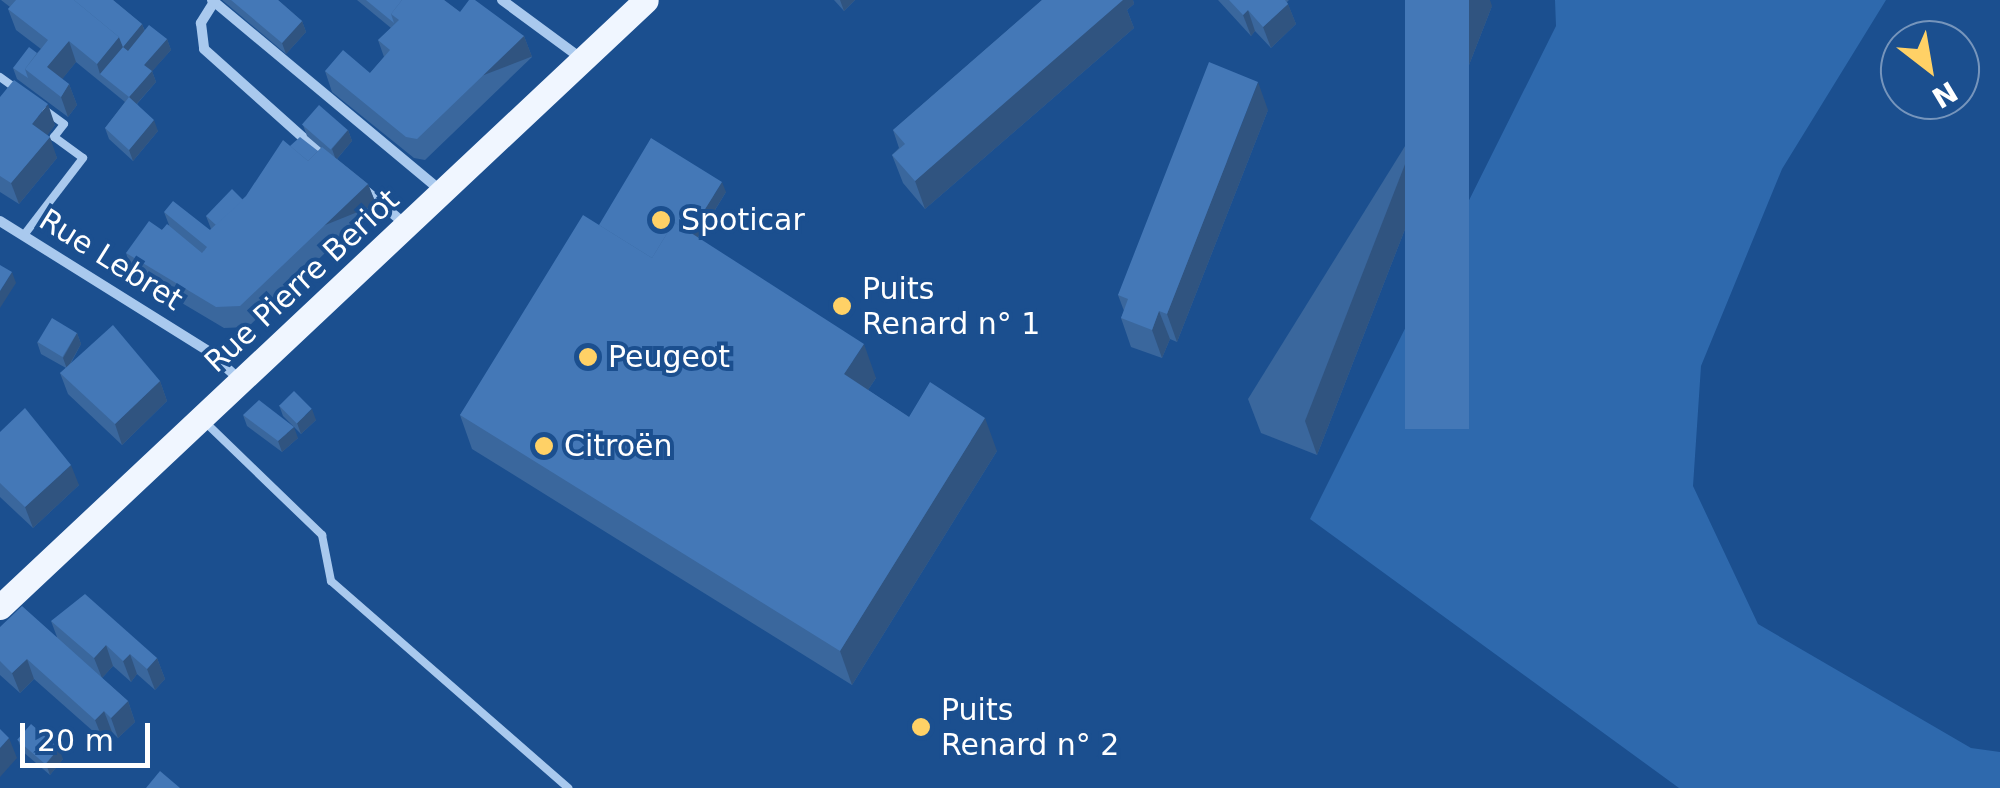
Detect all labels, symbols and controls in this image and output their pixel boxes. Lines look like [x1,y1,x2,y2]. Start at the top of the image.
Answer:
north arrow [1880,20,1980,120]
text: N [1926,74,1963,115]
street label: Rue Pierre Beriot [198,182,406,380]
street label: Rue Lebret [33,202,189,318]
place label: Spoticar [681,202,805,238]
marker: Spoticar [650,209,672,231]
place label: Puits Renard n° 1 [862,271,1040,342]
marker: Puits Renard n° 1 [831,295,853,317]
place label: Peugeot [608,339,730,375]
marker: Peugeot [577,346,599,368]
place label: Citroën [564,428,673,464]
marker: Citroën [533,435,555,457]
place label: Puits Renard n° 2 [941,692,1119,762]
scale bar [25,703,155,765]
marker: Puits Renard n° 2 [910,716,932,738]
text: 20 m [37,723,114,758]

